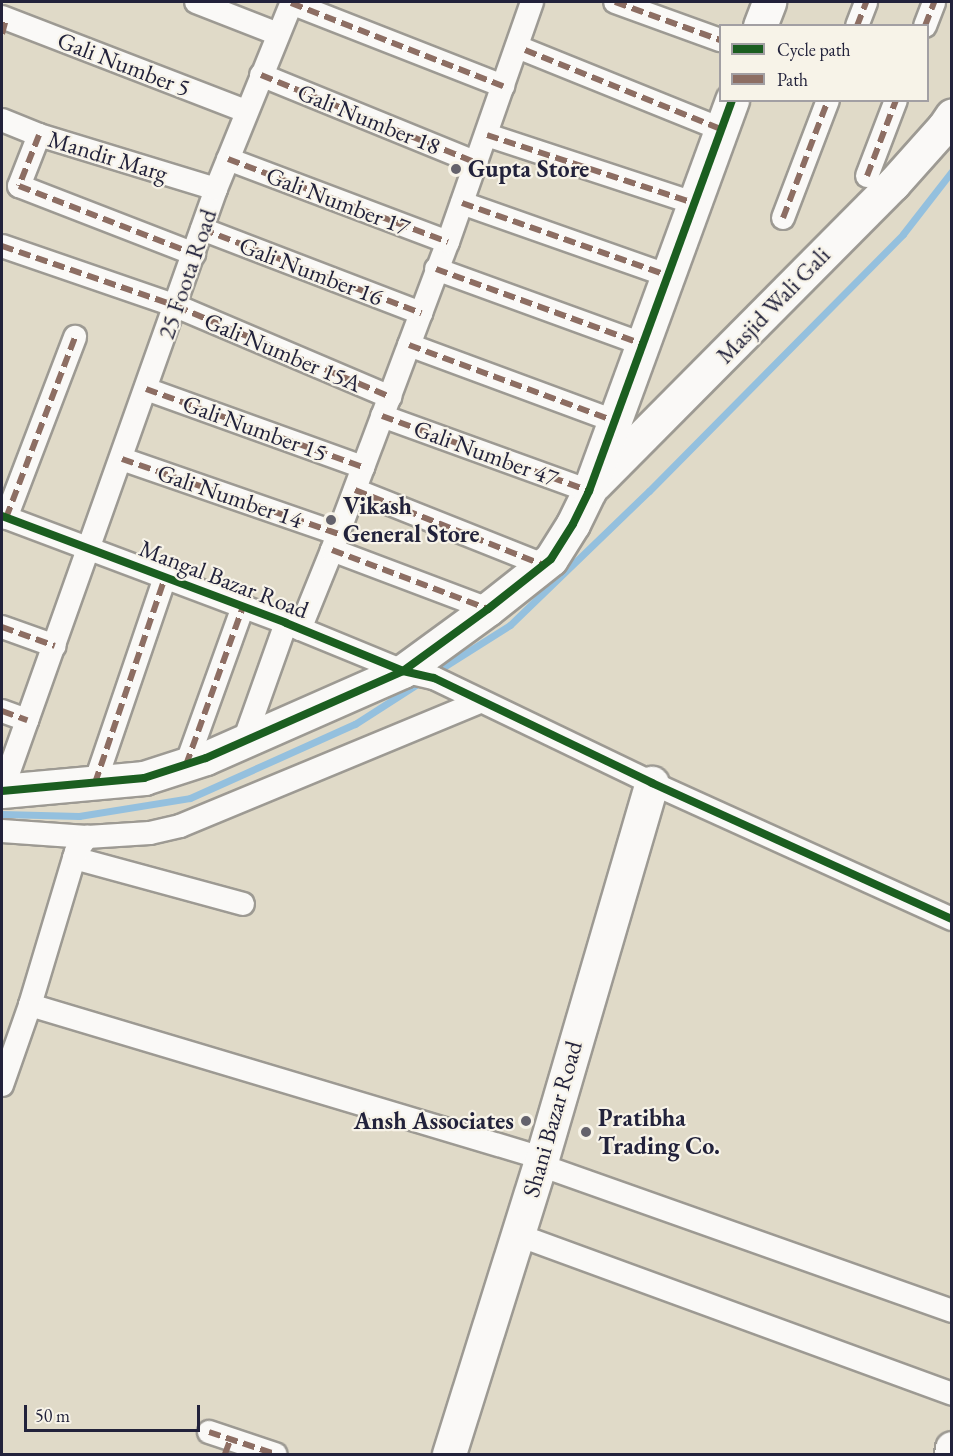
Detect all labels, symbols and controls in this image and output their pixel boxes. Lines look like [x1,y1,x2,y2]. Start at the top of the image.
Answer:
legend [719,24,929,102]
street label: Gali Number 5 [54,25,194,103]
text: Cycle path [777,38,851,61]
text: Path [777,68,808,91]
street label: Gali Number 18 [293,77,445,161]
street label: Mandir Marg [45,124,171,188]
place label: Gupta Store [468,155,589,183]
street label: Gali Number 17 [262,160,414,242]
marker: Gupta Store [449,162,463,176]
street label: 25 Foota Road [151,205,223,343]
street label: Gali Number 16 [235,230,387,312]
street label: Masjid Wali Gali [710,241,836,369]
street label: Gali Number 15A [200,306,366,398]
street label: Gali Number 15 [179,389,331,467]
street label: Gali Number 47 [410,414,562,492]
street label: Gali Number 14 [154,458,306,534]
place label: Vikash General Store [343,492,479,548]
marker: Vikash General Store [324,513,338,527]
street label: Mangal Bazar Road [135,534,313,624]
street label: Shani Bazar Road [516,1038,588,1200]
place label: Pratibha Trading Co. [598,1104,720,1160]
place label: Ansh Associates [354,1107,514,1135]
marker: Ansh Associates [519,1114,533,1128]
marker: Pratibha Trading Co. [579,1125,593,1139]
scale bar [27,1393,202,1431]
text: 50 m [35,1404,70,1427]

